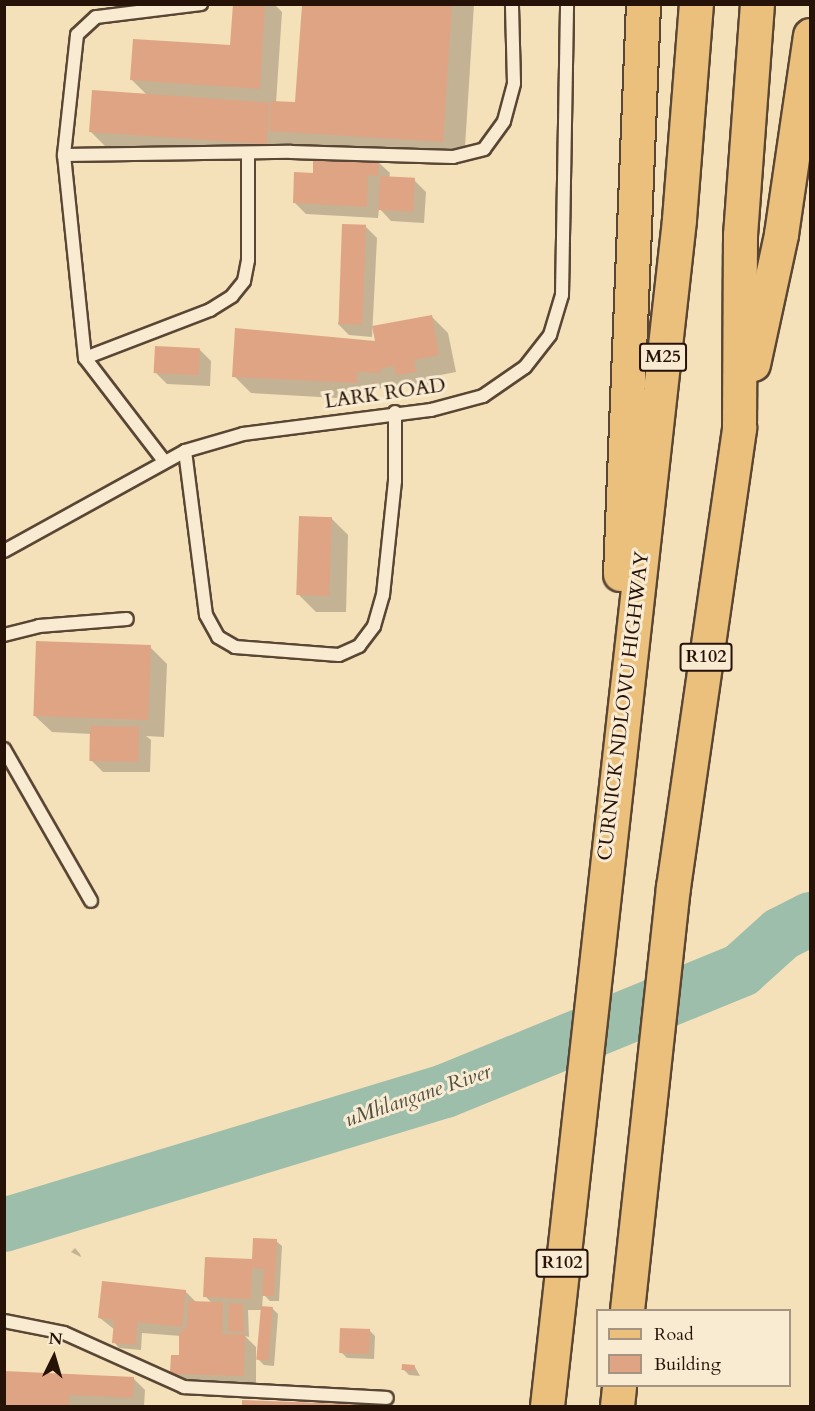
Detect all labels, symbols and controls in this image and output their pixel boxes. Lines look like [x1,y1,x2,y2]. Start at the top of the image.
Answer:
road number: M25 [639,342,687,372]
street label: LARK ROAD [323,373,447,413]
street label: CURNICK NDLOVU HIGHWAY [592,550,654,862]
road number: R102 [679,642,733,672]
water label: uMhlangane River [342,1059,494,1133]
road number: R102 [535,1248,589,1278]
legend [596,1309,791,1387]
text: Road [654,1322,694,1347]
north arrow [24,1327,84,1387]
text: N [48,1328,63,1351]
text: Building [654,1352,721,1377]

